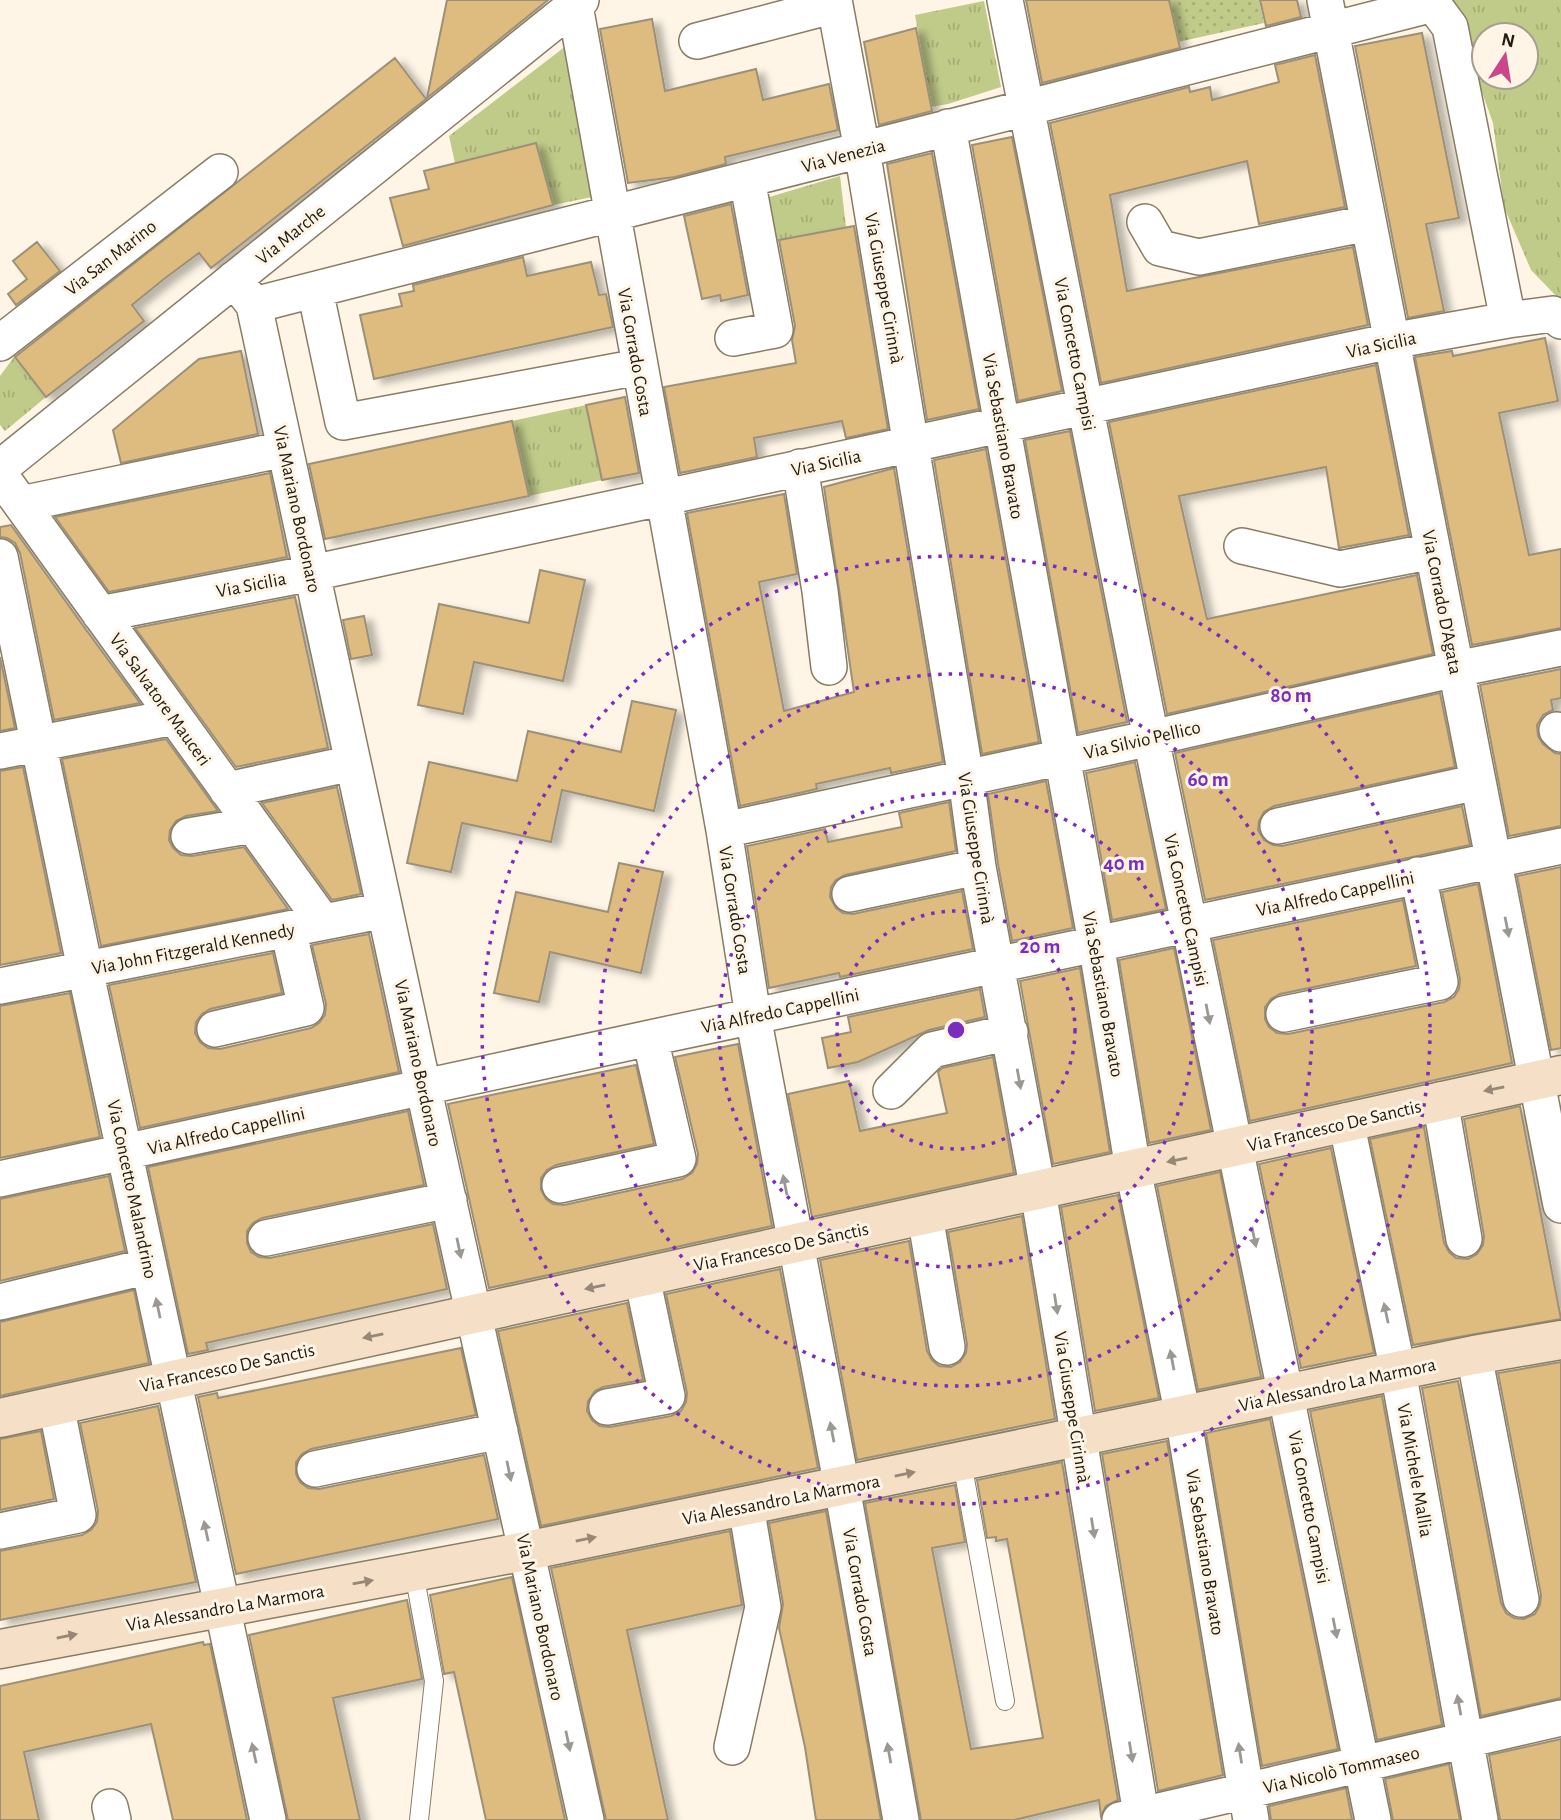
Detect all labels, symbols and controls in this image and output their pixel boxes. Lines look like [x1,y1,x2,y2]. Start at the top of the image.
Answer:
north arrow [1470,21,1540,91]
text: N [1500,30,1517,52]
street label: Via Venezia [800,136,887,177]
street label: Via Marche [253,202,329,269]
street label: Via Giuseppe Cirinnà [861,211,906,366]
street label: Via San Marino [61,217,160,300]
street label: Via Concetto Campisi [1050,276,1099,432]
street label: Via Corrado Costa [614,287,655,418]
street label: Via Sicilia [1345,329,1418,362]
street label: Via Sebastiano Bravato [979,352,1026,521]
street label: Via Mariano Bordonaro [270,424,324,595]
street label: Via Sicilia [790,447,863,480]
street label: Via Corrado D'Agata [1418,528,1465,676]
street label: Via Sicilia [215,569,288,602]
street label: Via Salvatore Mauceri [105,630,214,770]
text: 80 m [1270,685,1312,706]
street label: Via Silvio Pellico [1082,718,1202,763]
text: 60 m [1187,769,1229,790]
street label: Via Giuseppe Cirinnà [954,771,997,926]
street label: Via Concetto Campisi [1160,832,1211,988]
street label: Via Corrado Costa [715,845,754,976]
text: 40 m [1103,853,1145,874]
street label: Via Alfredo Cappellini [1255,868,1416,920]
street label: Via Sebastiano Bravato [1079,910,1126,1079]
one-way arrow [1501,916,1512,938]
street label: Via John Fitzgerald Kennedy [90,920,297,979]
text: 20 m [1020,936,1060,957]
street label: Via Mariano Bordonaro [391,978,445,1149]
street label: Via Alfredo Cappellini [700,985,861,1037]
one-way arrow [1202,1003,1213,1025]
centre of rings [944,1018,968,1042]
one-way arrow [1013,1068,1024,1090]
one-way arrow [1483,1084,1505,1095]
street label: Via Francesco De Sanctis [1245,1097,1423,1156]
street label: Via Concetto Malandrino [103,1098,160,1281]
street label: Via Alfredo Cappellini [146,1104,307,1159]
one-way arrow [1166,1155,1188,1166]
one-way arrow [779,1174,790,1196]
street label: Via Francesco De Sanctis [692,1220,870,1275]
one-way arrow [1249,1226,1260,1248]
one-way arrow [454,1237,465,1259]
one-way arrow [584,1282,606,1293]
one-way arrow [1051,1293,1062,1315]
one-way arrow [152,1297,163,1319]
one-way arrow [1380,1302,1391,1324]
one-way arrow [362,1330,384,1341]
street label: Via Giuseppe Cirinnà [1050,1330,1093,1485]
street label: Via Francesco De Sanctis [138,1341,316,1396]
one-way arrow [1166,1348,1177,1370]
street label: Via Alessandro La Marmora [1237,1355,1438,1416]
street label: Via Michele Mallia [1393,1402,1436,1539]
one-way arrow [826,1421,837,1443]
street label: Via Concetto Campisi [1284,1429,1333,1585]
one-way arrow [503,1460,514,1482]
one-way arrow [894,1468,916,1479]
street label: Via Sebastiano Bravato [1182,1468,1227,1637]
street label: Via Alessandro La Marmora [681,1472,882,1529]
one-way arrow [1088,1517,1099,1539]
one-way arrow [200,1520,211,1542]
street label: Via Corrado Costa [839,1527,880,1658]
street label: Via Mariano Bordonaro [513,1532,567,1703]
one-way arrow [575,1533,597,1544]
one-way arrow [352,1576,374,1587]
street label: Via Alessandro La Marmora [125,1582,326,1635]
one-way arrow [1329,1617,1340,1639]
one-way arrow [56,1630,78,1641]
one-way arrow [1453,1694,1464,1716]
one-way arrow [563,1730,574,1752]
one-way arrow [248,1742,259,1764]
one-way arrow [884,1742,895,1764]
one-way arrow [1126,1742,1137,1764]
one-way arrow [1234,1742,1245,1764]
street label: Via Nicolò Tommaseo [1261,1743,1421,1798]

